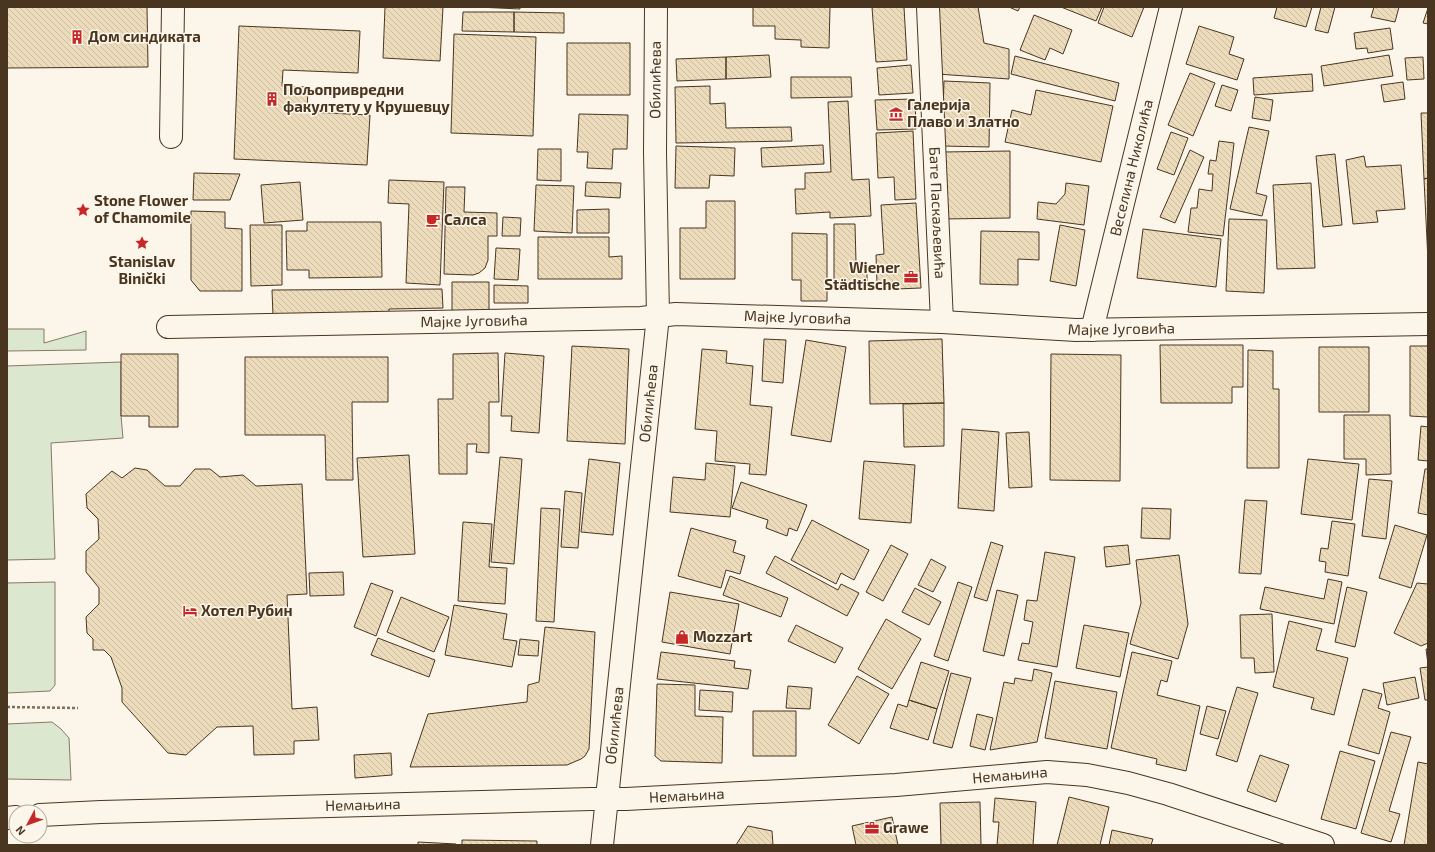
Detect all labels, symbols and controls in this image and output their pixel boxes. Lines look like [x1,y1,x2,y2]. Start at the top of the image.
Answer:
place label: Дом синдиката [88,27,201,45]
building icon: Дом синдиката [69,29,85,45]
street label: Обилићева [645,41,664,119]
place label: Пољопривредни факултету у Крушевцу [283,80,450,115]
building icon: Пољопривредни факултету у Крушевцу [264,91,280,107]
place label: Галерија Плаво и Златно [907,95,1020,130]
street label: Веселина Николића [1105,97,1156,238]
museum icon: Галерија Плаво и Златно [888,106,904,122]
street label: Бате Паскаљевића [926,146,950,279]
place label: Stone Flower of Chamomile [94,191,191,226]
place icon: Stone Flower of Chamomile [75,202,91,218]
place label: Салса [444,210,487,228]
cafe icon: Салса [425,212,441,228]
place icon: Stanislav Binički [134,235,150,251]
place label: Stanislav Binički [109,252,176,287]
place label: Wiener Städtische [824,258,901,293]
office icon: Wiener Städtische [903,269,919,285]
street label: Мајке Југовића [744,306,852,327]
street label: Мајке Југовића [420,310,528,331]
street label: Мајке Југовића [1067,318,1175,339]
street label: Обилићева [635,364,661,443]
place label: Хотел Рубин [201,601,293,619]
hotel icon: Хотел Рубин [182,603,198,619]
place label: Mozzart [693,627,752,645]
shop icon: Mozzart [674,629,690,645]
street label: Обилићева [601,686,627,765]
street label: Немањина [971,762,1048,786]
street label: Немањина [648,784,725,806]
street label: Немањина [325,794,401,814]
north arrow [8,804,48,844]
place label: Grawe [883,818,929,836]
office icon: Grawe [864,820,880,836]
text: N [13,824,28,838]

